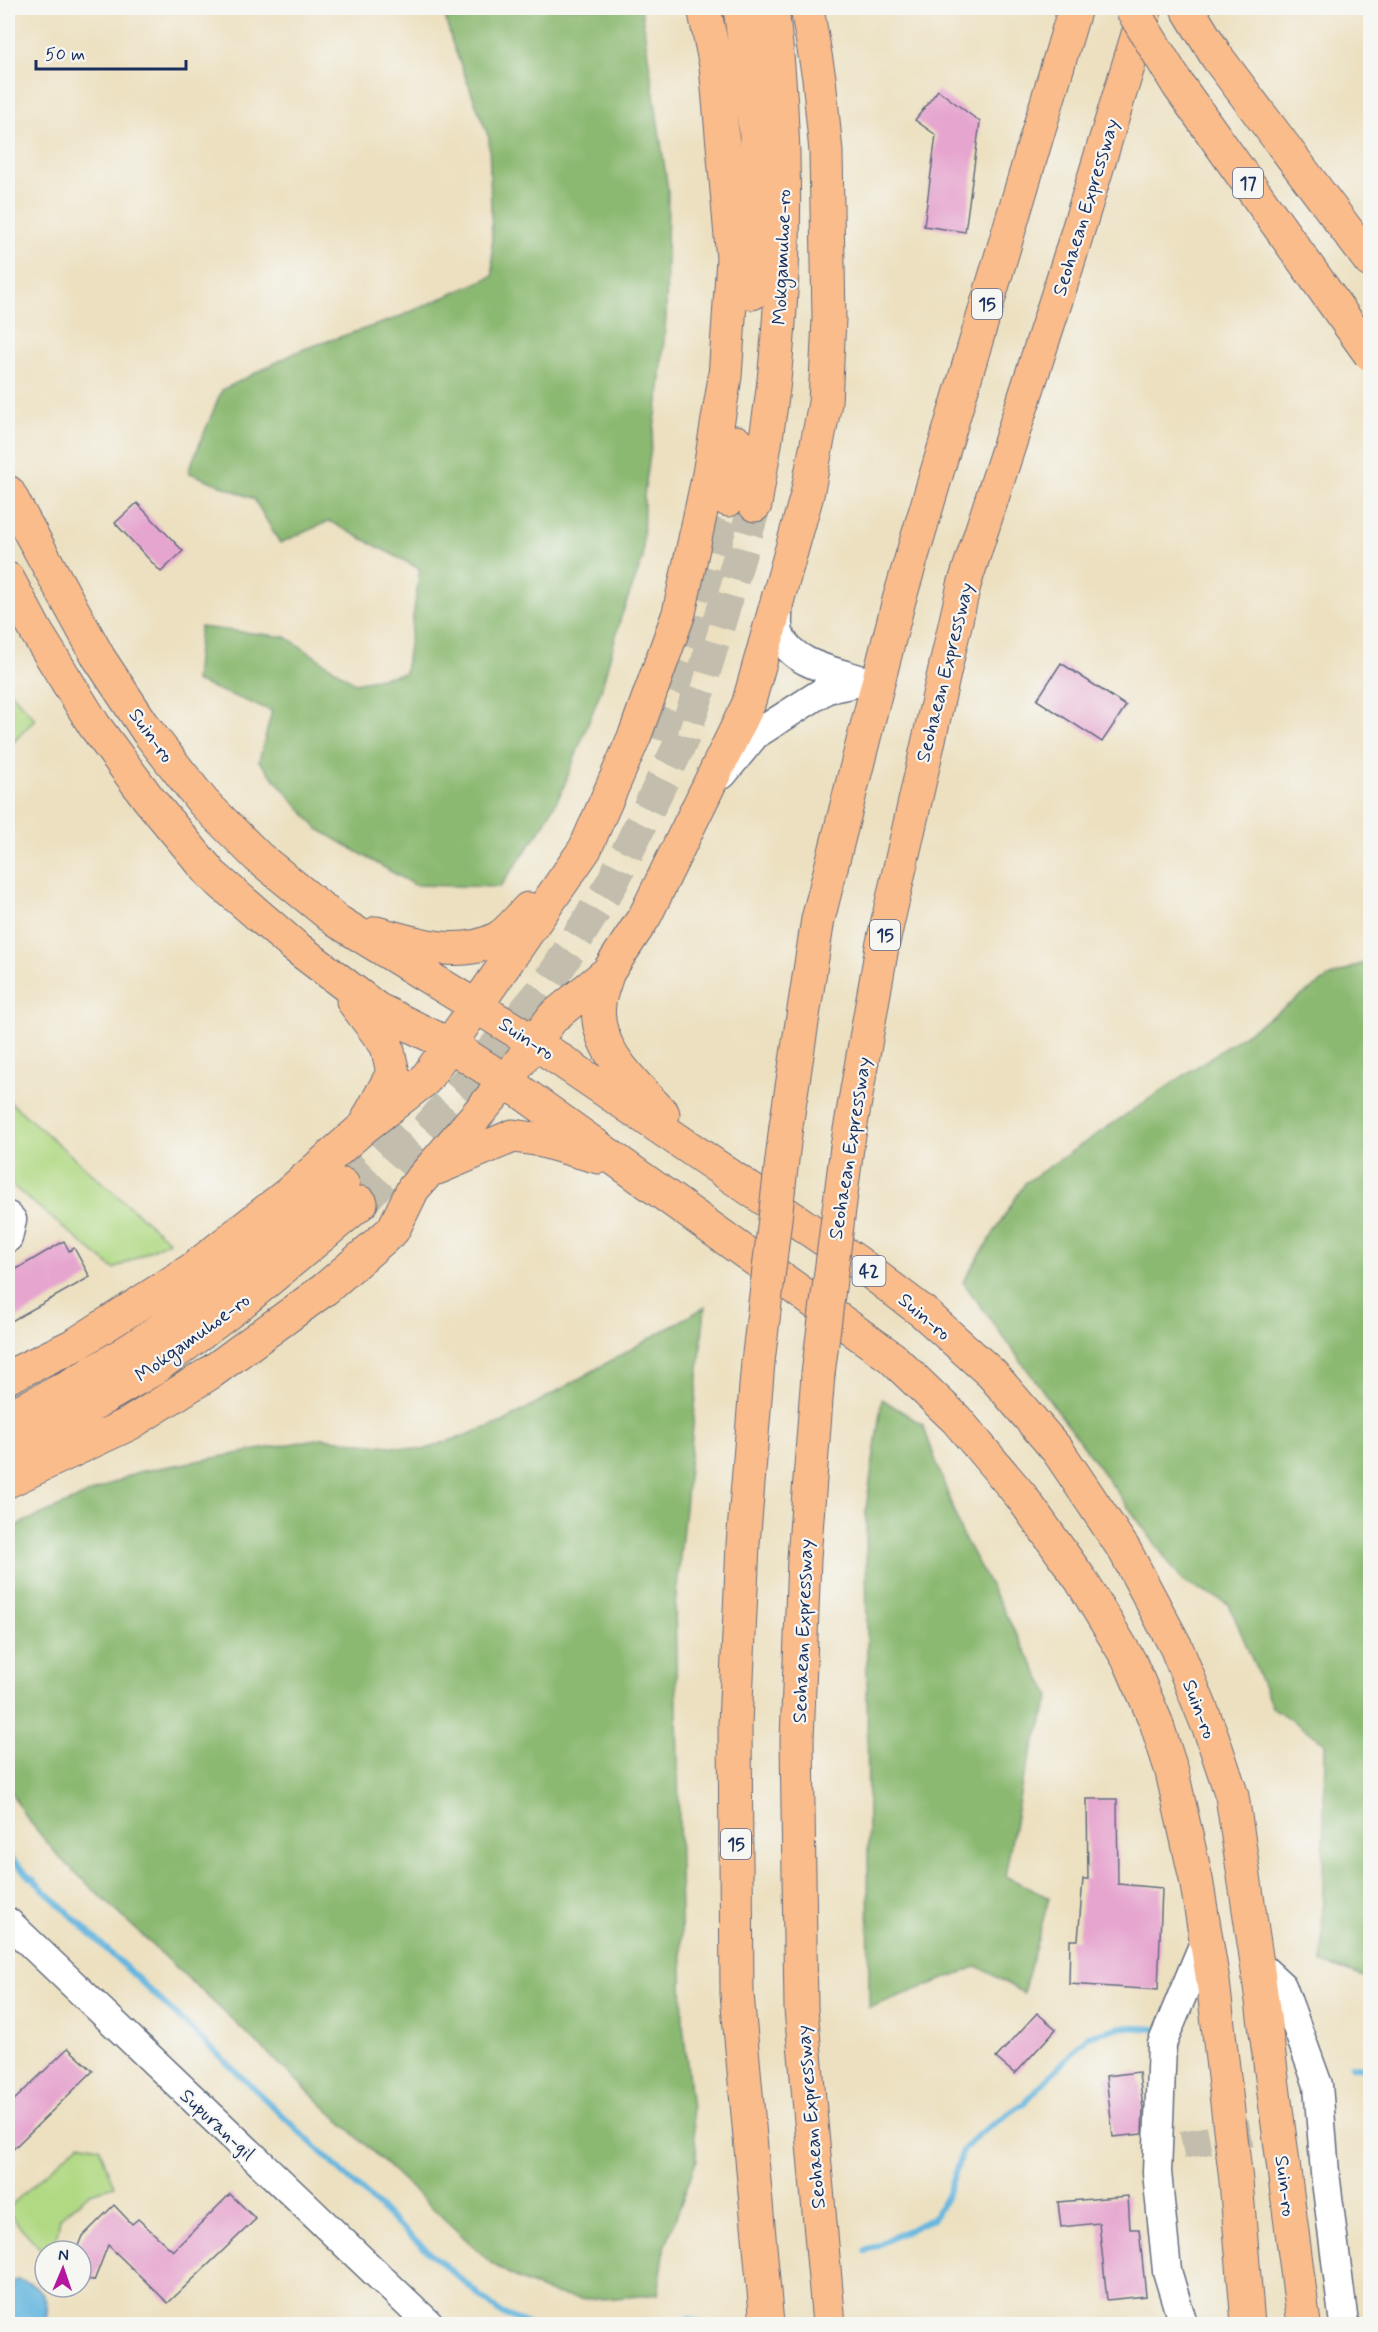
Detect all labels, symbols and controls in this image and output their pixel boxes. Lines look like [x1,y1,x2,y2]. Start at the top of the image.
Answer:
scale bar [36,33,186,71]
text: 50 m [45,43,85,67]
street label: Seohaean Expressway [1047,115,1126,300]
road number: 17 [1233,168,1263,198]
street label: Mokgamuhoe-ro [767,188,799,326]
road number: 15 [972,289,1002,319]
street label: Seohaean Expressway [910,580,981,765]
street label: Suin-ro [122,703,180,769]
road number: 15 [870,920,900,950]
street label: Suin-ro [493,1011,559,1067]
street label: Seohaean Expressway [823,1055,878,1241]
road number: 42 [852,1256,886,1286]
street label: Mokgamuhoe-ro [130,1287,257,1390]
street label: Suin-ro [892,1287,956,1347]
street label: Seohaean Expressway [787,1538,820,1724]
street label: Suin-ro [1175,1676,1222,1743]
road number: 15 [721,1829,751,1859]
street label: Seohaean Expressway [790,2024,833,2210]
street label: Supuran-gil [173,2083,261,2167]
street label: Suin-ro [1267,2154,1302,2218]
north arrow [33,2239,93,2299]
text: N [58,2245,69,2266]

